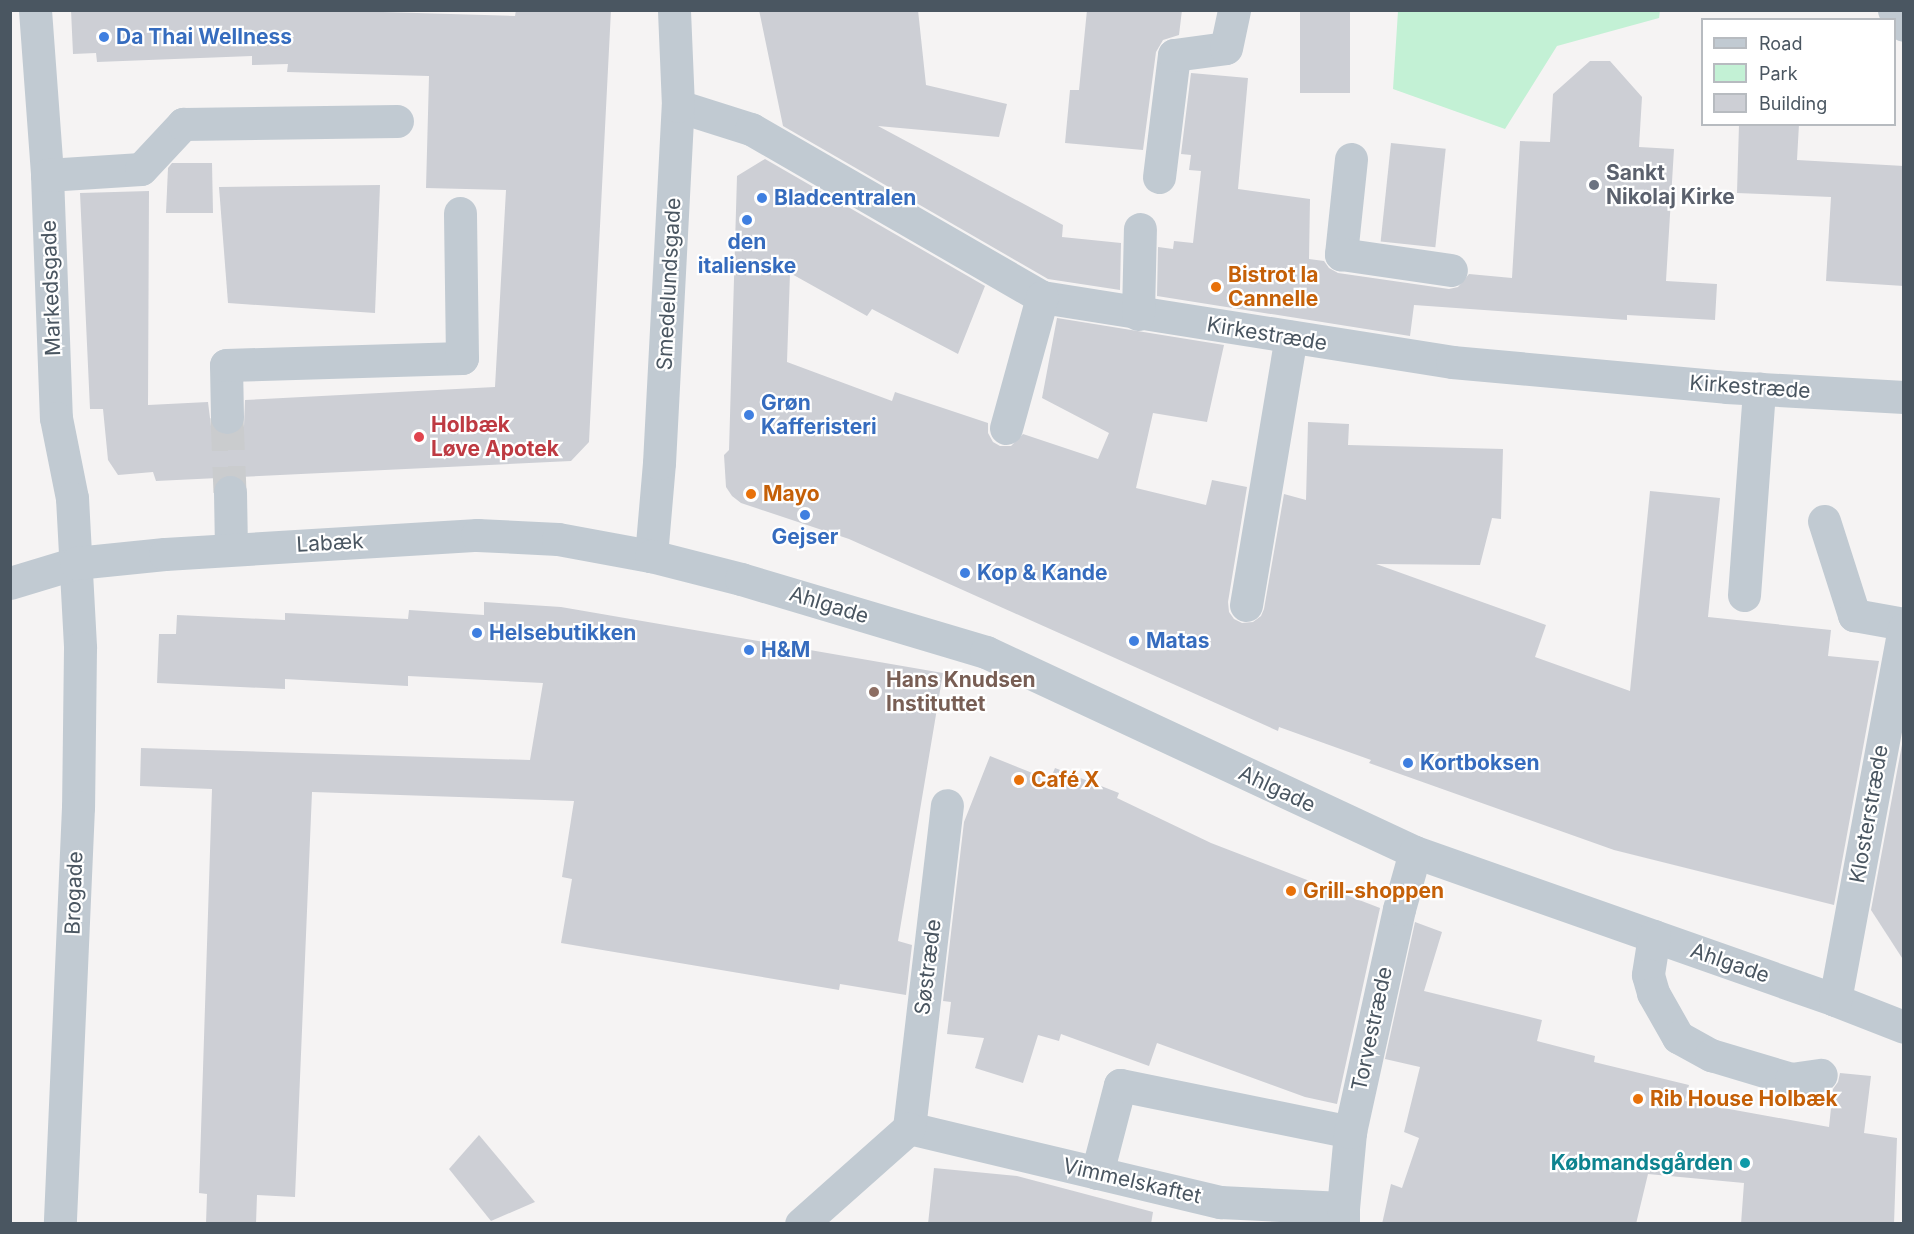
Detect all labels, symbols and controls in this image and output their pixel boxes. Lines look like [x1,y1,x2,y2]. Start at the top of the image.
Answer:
legend [1701,18,1896,126]
place label: Da Thai Wellness [116,24,292,50]
marker: Da Thai Wellness [97,30,111,44]
text: Road [1759,33,1802,54]
text: Park [1759,63,1798,84]
text: Building [1759,93,1827,114]
place label: Sankt Nikolaj Kirke [1606,160,1735,210]
marker: Sankt Nikolaj Kirke [1587,178,1601,192]
place label: Bladcentralen [774,185,916,211]
marker: Bladcentralen [755,191,769,205]
street label: Smedelundsgade [652,197,686,371]
marker: den italienske [740,213,754,227]
street label: Markedsgade [36,220,66,356]
place label: den italienske [698,229,796,279]
place label: Bistrot la Cannelle [1228,262,1319,312]
marker: Bistrot la Cannelle [1209,280,1223,294]
street label: Kirkestræde [1205,312,1329,356]
street label: Kirkestræde [1689,370,1811,404]
place label: Grøn Kafferisteri [761,390,877,440]
marker: Grøn Kafferisteri [742,408,756,422]
place label: Holbæk Løve Apotek [431,412,559,462]
marker: Holbæk Løve Apotek [412,430,426,444]
place label: Mayo [763,481,820,507]
marker: Mayo [744,487,758,501]
marker: Gejser [798,508,812,522]
place label: Gejser [772,524,838,550]
street label: Labæk [296,529,364,557]
place label: Kop & Kande [977,560,1108,586]
marker: Kop & Kande [958,566,972,580]
street label: Ahlgade [786,581,872,629]
place label: Helsebutikken [489,620,636,646]
marker: Helsebutikken [470,626,484,640]
place label: Matas [1146,628,1210,654]
marker: Matas [1127,634,1141,648]
place label: H&M [761,637,810,663]
marker: H&M [742,643,756,657]
place label: Hans Knudsen Instituttet [886,667,1036,717]
marker: Hans Knudsen Instituttet [867,685,881,699]
street label: Klosterstræde [1844,743,1894,885]
place label: Kortboksen [1420,750,1539,776]
marker: Kortboksen [1401,756,1415,770]
street label: Ahlgade [1235,760,1319,818]
place label: Café X [1031,767,1100,793]
marker: Café X [1012,773,1026,787]
street label: Brogade [60,851,88,935]
place label: Grill-shoppen [1303,878,1444,904]
marker: Grill-shoppen [1284,884,1298,898]
street label: Søstræde [910,918,946,1016]
street label: Ahlgade [1687,938,1773,988]
street label: Torvestræde [1347,964,1397,1094]
place label: Rib House Holbæk [1650,1086,1838,1112]
marker: Rib House Holbæk [1631,1092,1645,1106]
place label: Købmandsgården [1551,1150,1733,1176]
street label: Vimmelskaftet [1061,1153,1203,1209]
marker: Købmandsgården [1738,1156,1752,1170]

